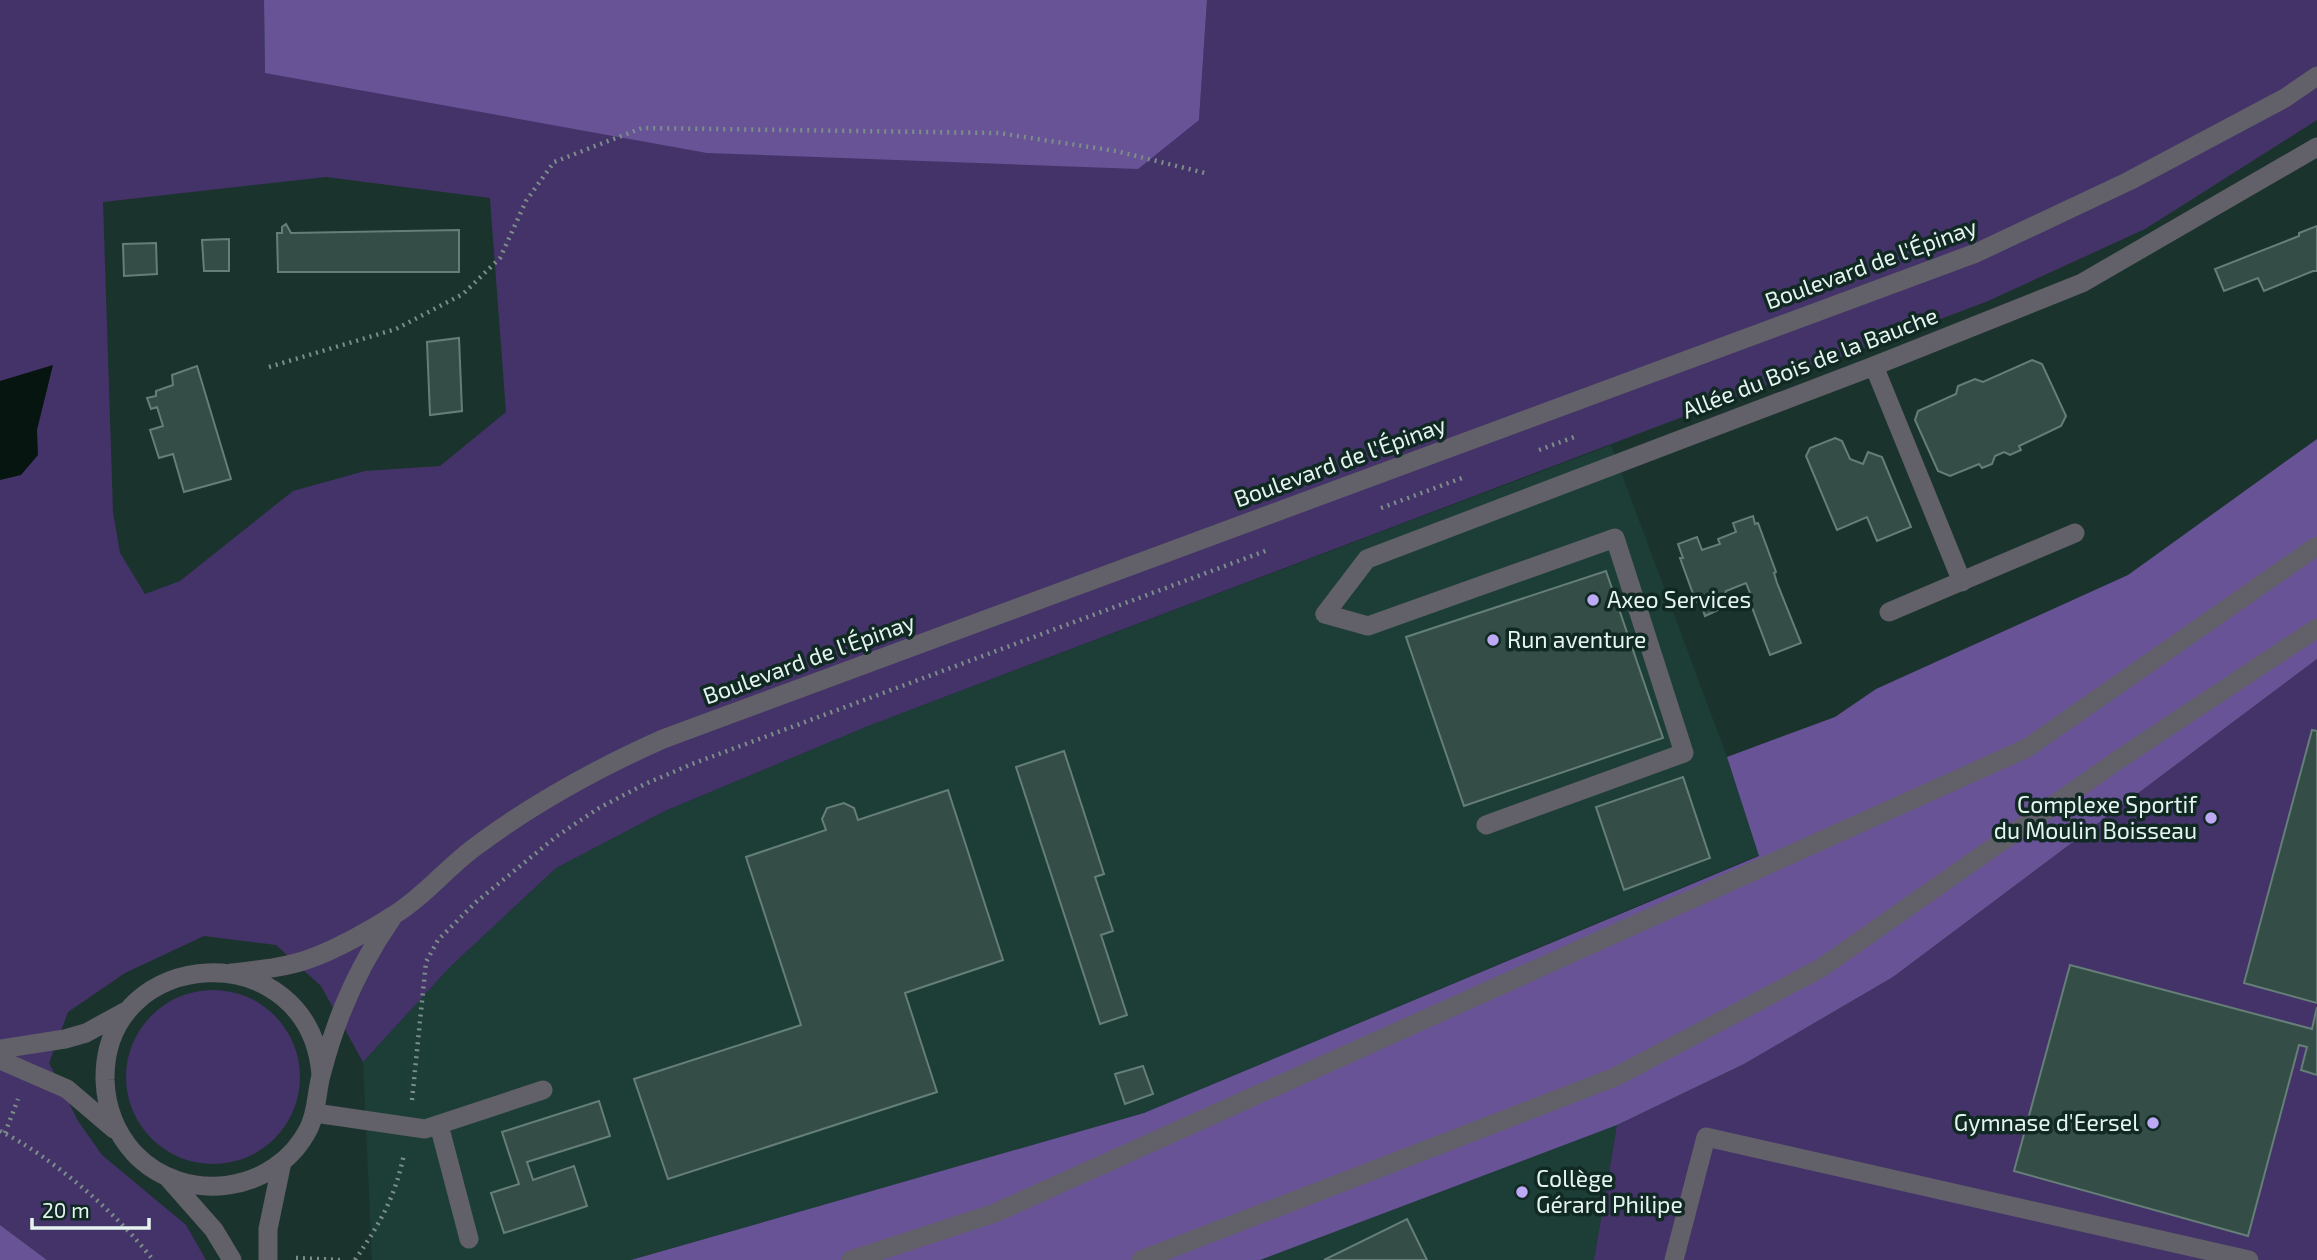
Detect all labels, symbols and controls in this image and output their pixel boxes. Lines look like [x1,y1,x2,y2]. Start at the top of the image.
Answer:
street label: Boulevard de l'Épinay [1761,212,1980,314]
street label: Allée du Bois de la Bauche [1678,300,1941,424]
street label: Boulevard de l'Épinay [1230,410,1449,512]
place label: Axeo Services [1607,585,1751,613]
marker: Axeo Services [1585,592,1601,608]
street label: Boulevard de l'Épinay [699,607,918,709]
place label: Run aventure [1507,625,1646,653]
marker: Run aventure [1485,632,1501,648]
place label: Complexe Sportif du Moulin Boisseau [1994,790,2198,844]
marker: Complexe Sportif du Moulin Boisseau [2203,810,2219,826]
place label: Gymnase d'Eersel [1954,1108,2139,1136]
marker: Gymnase d'Eersel [2145,1115,2161,1131]
place label: Collège Gérard Philipe [1536,1164,1683,1218]
marker: Collège Gérard Philipe [1514,1184,1530,1200]
scale bar [32,1186,149,1230]
text: 20 m [42,1197,90,1222]

